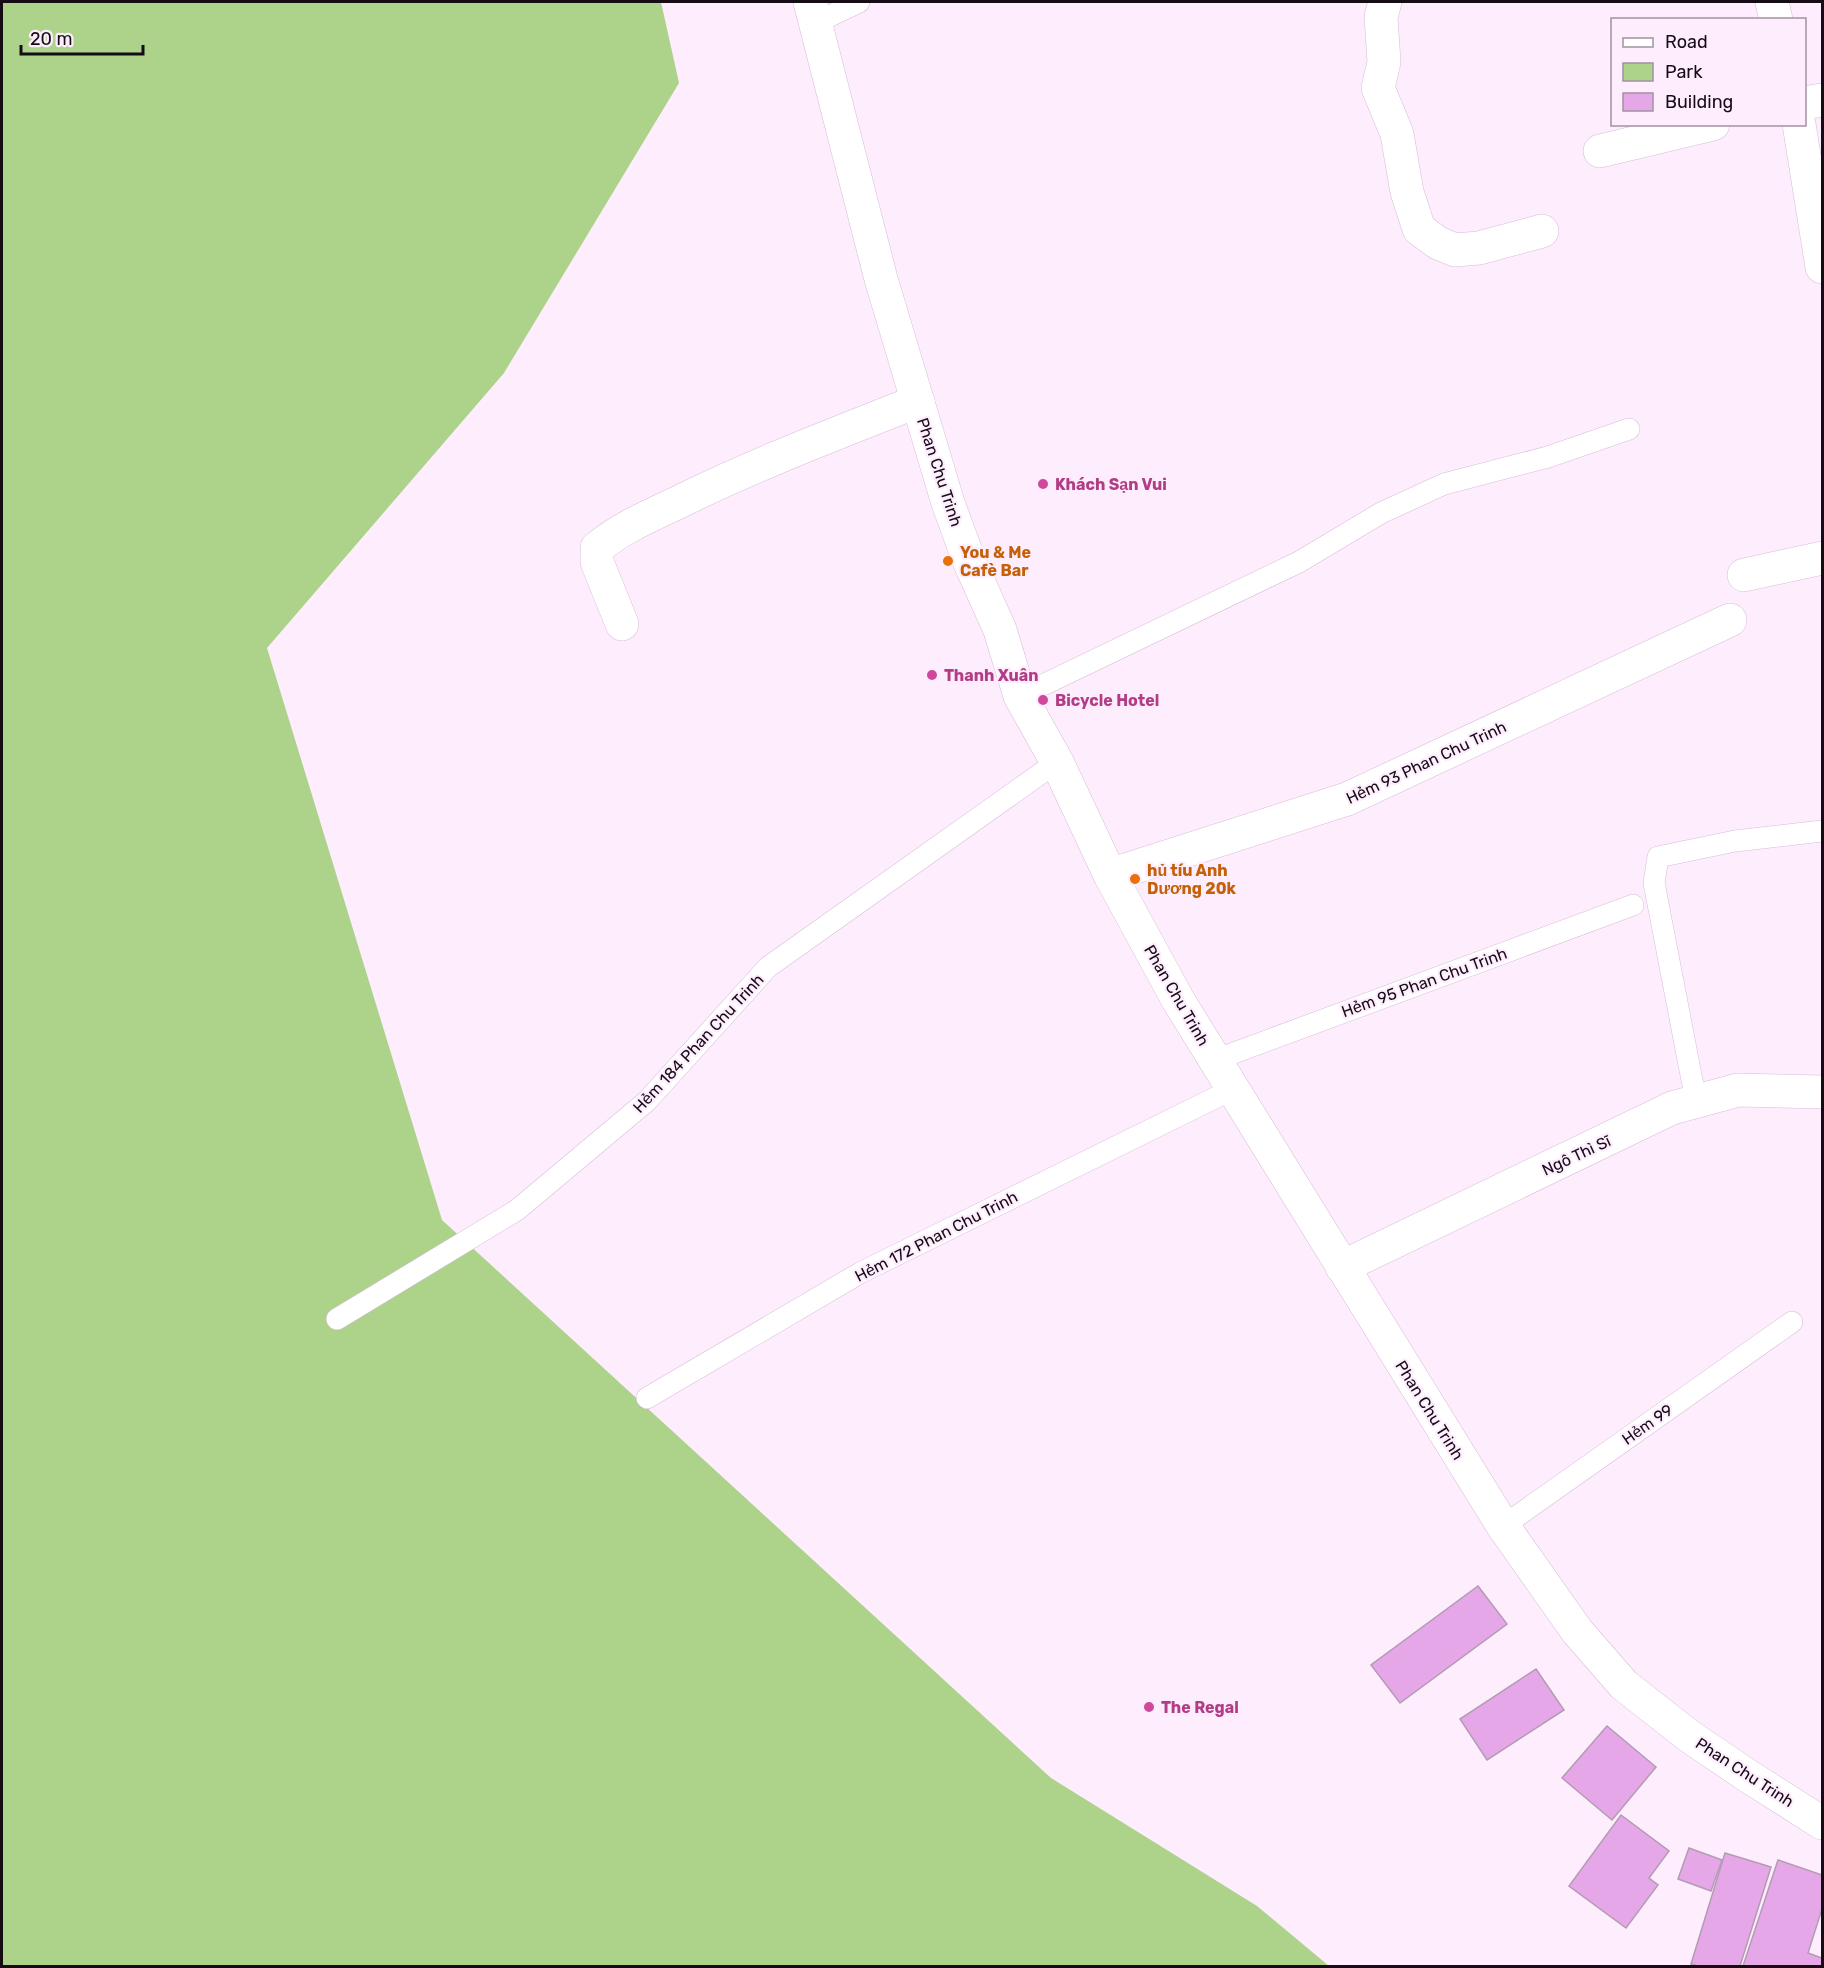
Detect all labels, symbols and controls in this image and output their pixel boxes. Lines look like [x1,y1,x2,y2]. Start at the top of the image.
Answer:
scale bar [21,18,142,56]
legend [1611,18,1806,126]
text: 20 m [30,28,72,50]
text: Road [1665,31,1708,53]
text: Park [1665,61,1703,83]
text: Building [1665,91,1733,113]
street label: Phan Chu Trinh [913,415,966,529]
place label: Khách Sạn Vui [1055,475,1167,494]
marker: Khách Sạn Vui [1036,477,1050,491]
place label: You & Me Cafè Bar [960,543,1031,580]
marker: You & Me Cafè Bar [941,554,955,568]
place label: Thanh Xuân [944,666,1038,685]
marker: Thanh Xuân [925,668,939,682]
place label: Bicycle Hotel [1055,691,1159,710]
marker: Bicycle Hotel [1036,693,1050,707]
street label: Hẻm 93 Phan Chu Trinh [1343,717,1509,808]
place label: hủ tíu Anh Dương 20k [1147,861,1237,898]
marker: hủ tíu Anh Dương 20k [1128,872,1142,886]
street label: Phan Chu Trinh [1140,941,1213,1049]
street label: Hẻm 95 Phan Chu Trinh [1339,944,1510,1021]
street label: Hẻm 184 Phan Chu Trinh [629,970,768,1117]
street label: Ngô Thì Sĩ [1539,1131,1615,1180]
street label: Hẻm 172 Phan Chu Trinh [852,1187,1021,1286]
street label: Phan Chu Trinh [1391,1357,1468,1463]
street label: Hẻm 99 [1618,1400,1676,1449]
place label: The Regal [1161,1698,1239,1717]
marker: The Regal [1142,1700,1156,1714]
street label: Phan Chu Trinh [1692,1734,1797,1811]

